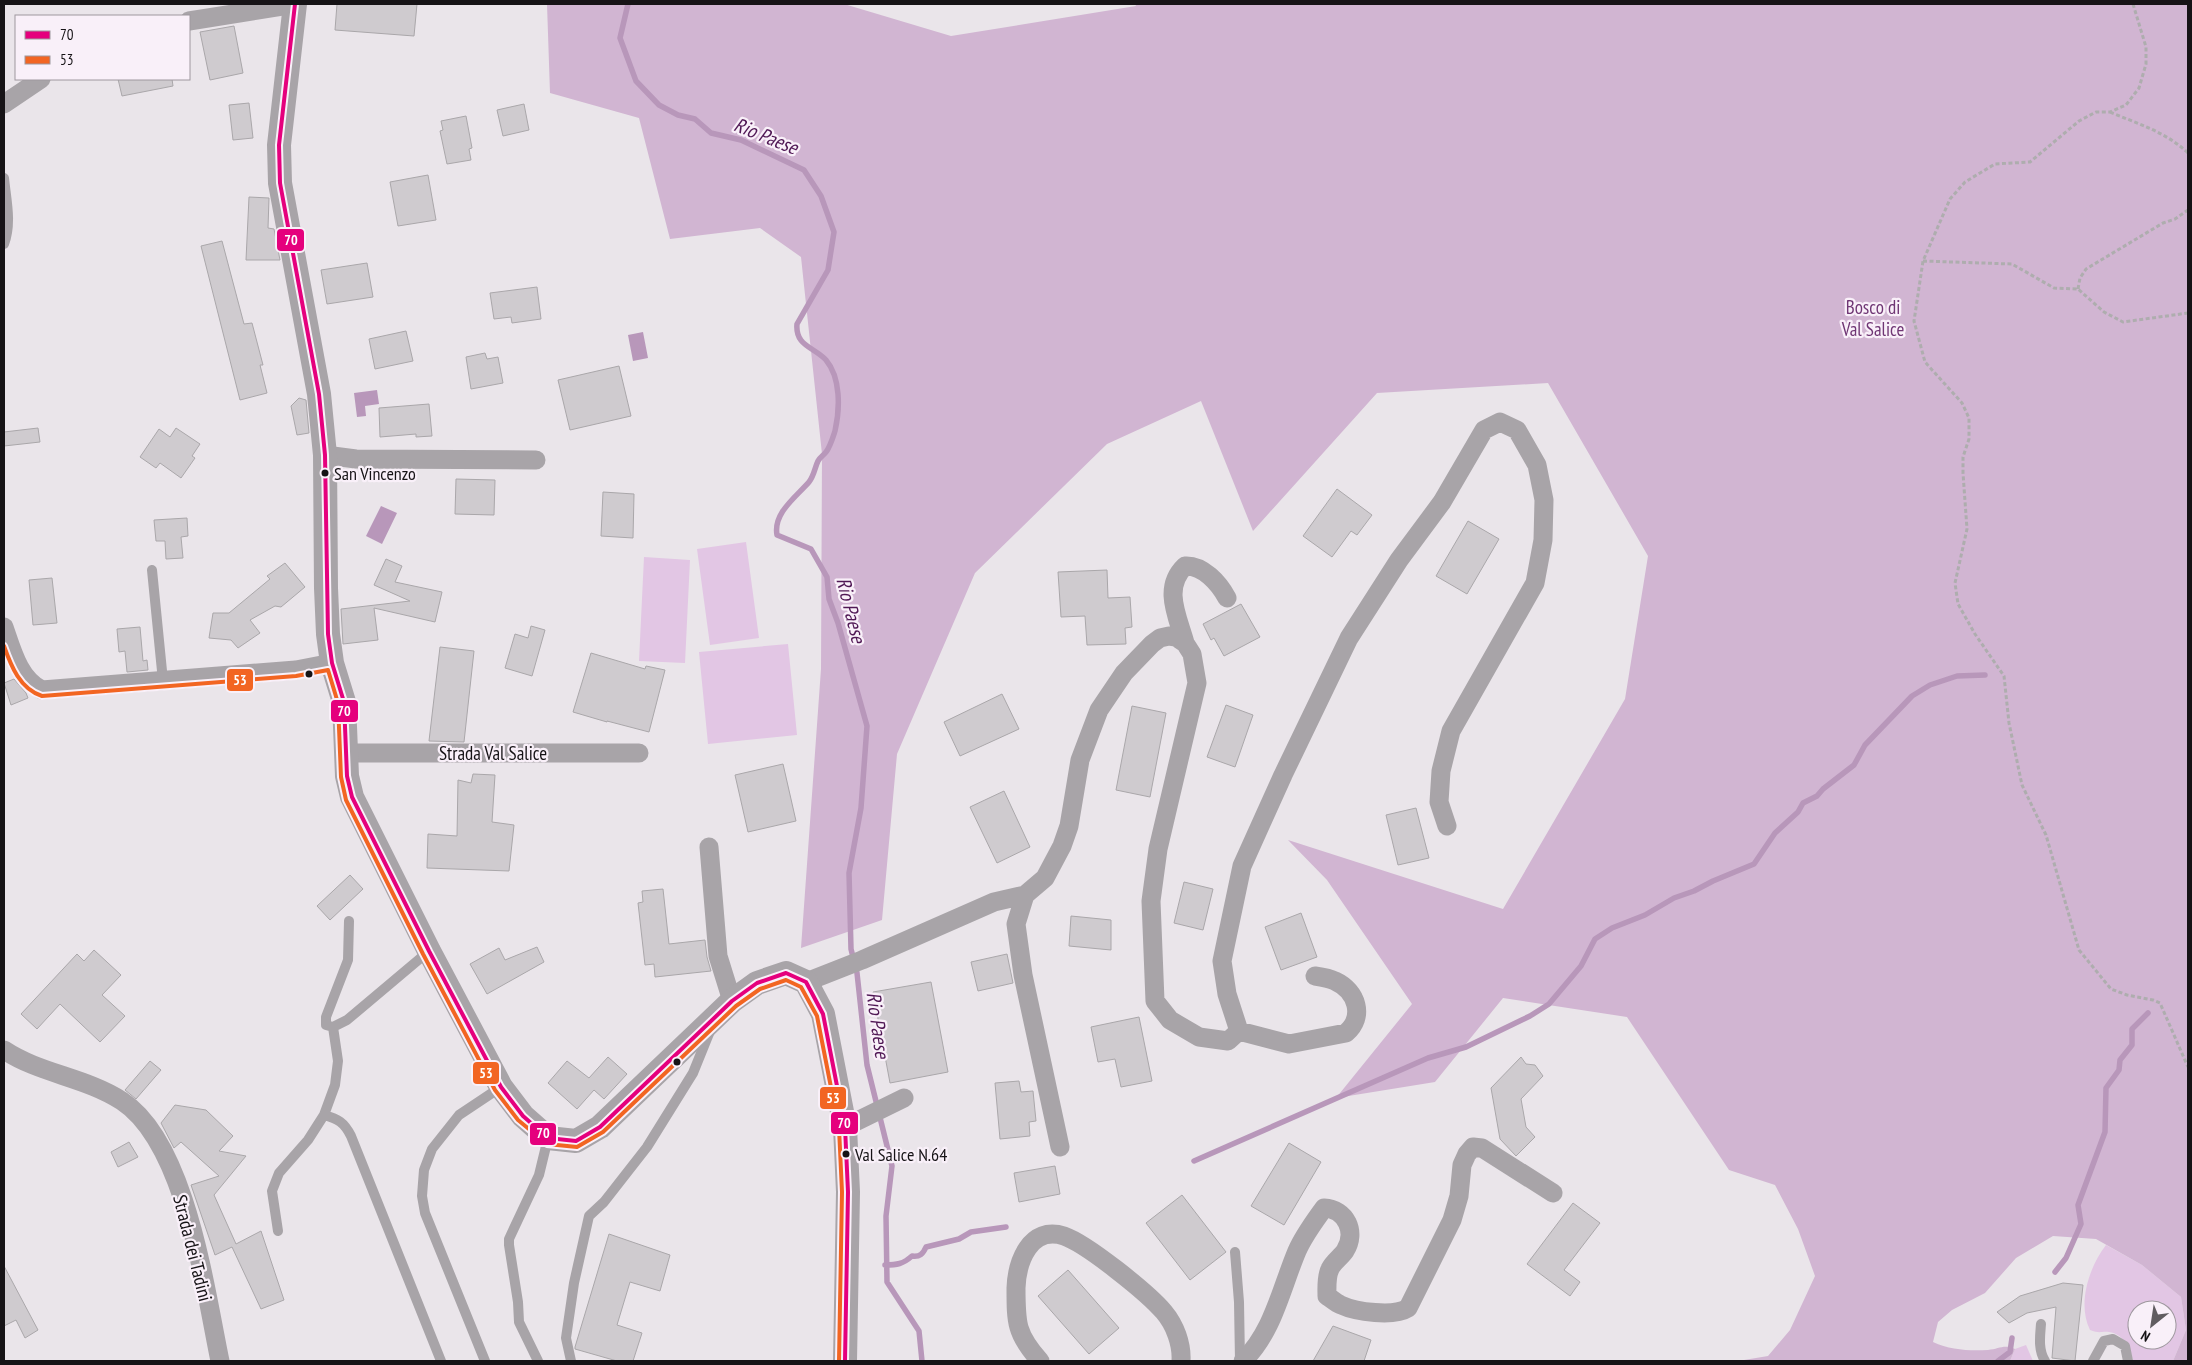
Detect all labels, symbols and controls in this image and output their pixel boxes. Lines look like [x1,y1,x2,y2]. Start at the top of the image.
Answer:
legend [15,15,190,80]
text: 70 [60,25,74,44]
text: 53 [60,50,74,69]
water label: Rio Paese [730,111,803,161]
line badge: 70 [276,228,305,252]
text: 70 [284,231,298,249]
park label: Bosco di Val Salice [1841,295,1904,341]
place label: San Vincenzo [334,462,416,485]
marker: San Vincenzo [320,468,330,478]
water label: Rio Paese [830,575,872,647]
line badge: 53 [226,668,254,692]
unlabelled marker [304,669,314,679]
text: 53 [233,671,247,689]
line badge: 70 [330,699,359,723]
text: 70 [337,702,351,720]
street label: Strada Val Salice [439,741,547,765]
water label: Rio Paese [860,990,896,1061]
unlabelled marker [672,1057,682,1067]
line badge: 53 [472,1061,500,1085]
text: 53 [479,1064,493,1082]
line badge: 53 [819,1086,847,1110]
text: 53 [826,1089,840,1107]
line badge: 70 [830,1111,859,1135]
text: 70 [837,1114,851,1132]
line badge: 70 [529,1122,557,1146]
text: 70 [536,1124,550,1142]
place label: Val Salice N.64 [854,1143,947,1166]
marker: Val Salice N.64 [841,1149,851,1159]
street label: Strada dei Tadini [168,1192,218,1304]
north arrow [2127,1300,2177,1350]
text: N [2138,1327,2153,1346]

